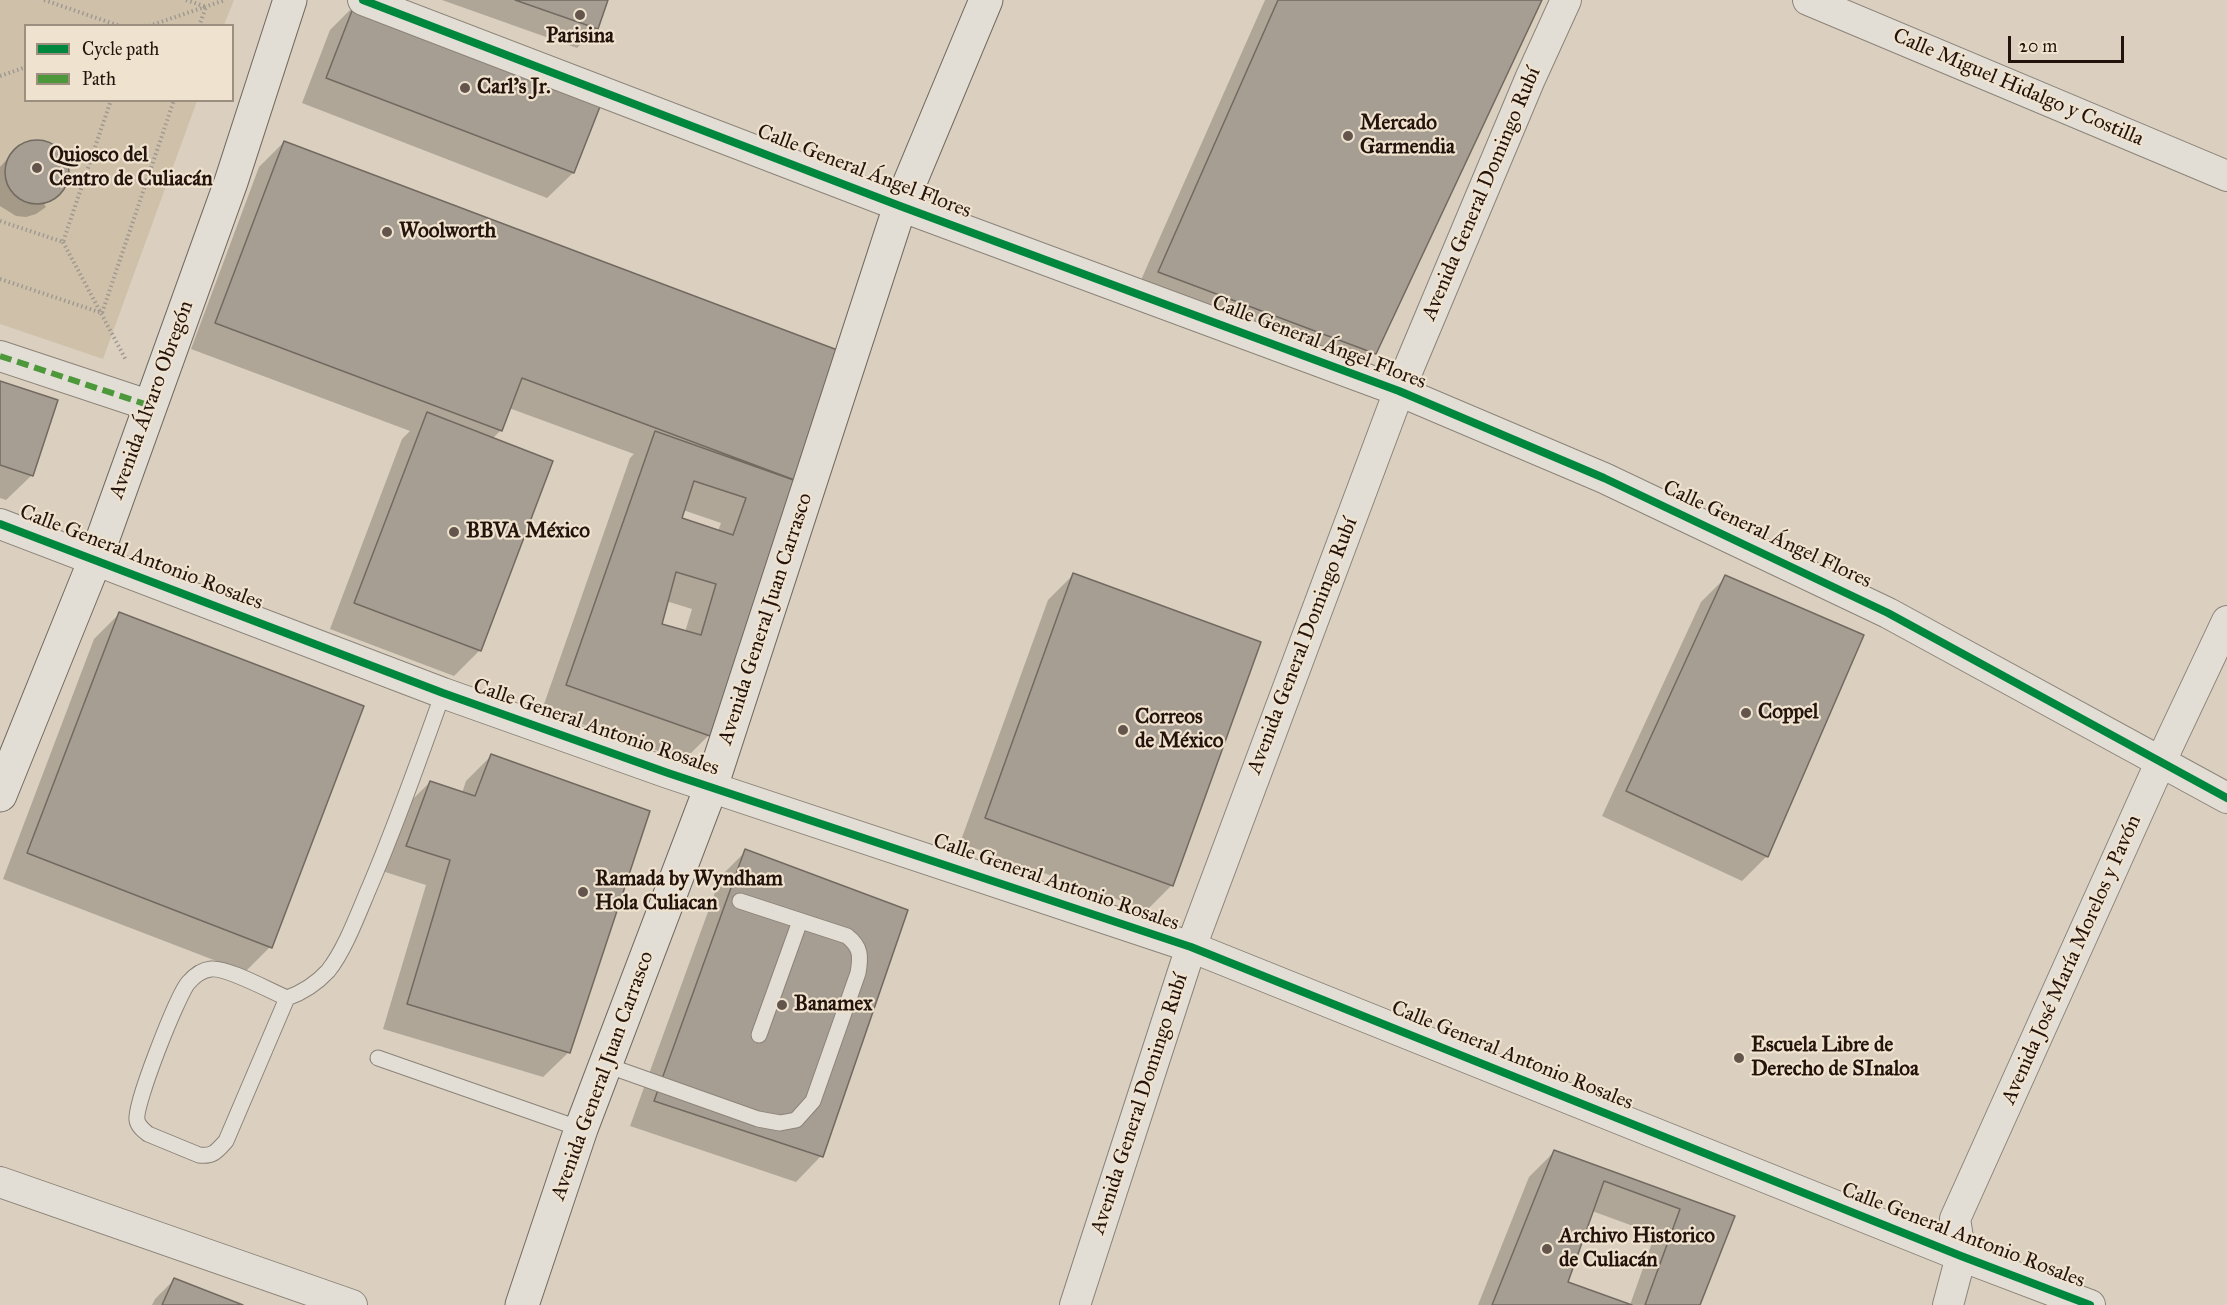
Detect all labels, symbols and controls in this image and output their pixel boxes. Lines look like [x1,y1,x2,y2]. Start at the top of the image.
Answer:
marker: Parisina [573,8,587,22]
legend [24,24,234,102]
place label: Parisina [546,24,614,50]
street label: Calle Miguel Hidalgo y Costilla [1889,24,2147,152]
scale bar [2011,24,2126,62]
text: 20 m [2019,35,2057,57]
text: Cycle path [82,38,159,60]
street label: Avenida General Domingo Rubí [1417,64,1547,324]
text: Path [82,68,116,90]
place label: Carl's Jr. [477,75,551,101]
marker: Carl's Jr. [458,81,472,95]
place label: Mercado Garmendia [1360,111,1455,161]
street label: Calle General Ángel Flores [753,120,975,224]
marker: Mercado Garmendia [1341,129,1355,143]
place label: Quiosco del Centro de Culiacán [49,143,213,193]
marker: Quiosco del Centro de Culiacán [30,161,44,175]
place label: Woolworth [399,219,496,245]
marker: Woolworth [380,225,394,239]
street label: Calle General Ángel Flores [1208,291,1430,395]
street label: Avenida Álvaro Obregón [104,298,200,502]
street label: Calle General Ángel Flores [1659,476,1875,594]
street label: Avenida General Juan Carrasco [713,490,819,748]
street label: Calle General Antonio Rosales [16,500,266,616]
street label: Avenida General Domingo Rubí [1242,514,1364,778]
place label: BBVA México [466,519,590,545]
marker: BBVA México [447,525,461,539]
street label: Calle General Antonio Rosales [470,674,722,782]
place label: Coppel [1758,700,1819,726]
place label: Correos de México [1135,705,1224,755]
marker: Coppel [1739,706,1753,720]
marker: Correos de México [1116,723,1130,737]
street label: Avenida José María Morelos y Pavón [1997,811,2147,1109]
street label: Calle General Antonio Rosales [930,829,1182,937]
place label: Ramada by Wyndham Hola Culiacan [595,867,783,917]
marker: Ramada by Wyndham Hola Culiacan [576,885,590,899]
street label: Avenida General Juan Carrasco [546,948,660,1204]
street label: Avenida General Domingo Rubí [1086,970,1194,1238]
place label: Banamex [794,992,873,1018]
street label: Calle General Antonio Rosales [1387,996,1637,1116]
marker: Banamex [775,998,789,1012]
place label: Escuela Libre de Derecho de SInaloa [1751,1033,1919,1083]
marker: Escuela Libre de Derecho de SInaloa [1732,1051,1746,1065]
street label: Calle General Antonio Rosales [1838,1178,2088,1294]
place label: Archivo Historico de Culiacán [1559,1224,1715,1274]
marker: Archivo Historico de Culiacán [1540,1242,1554,1256]

